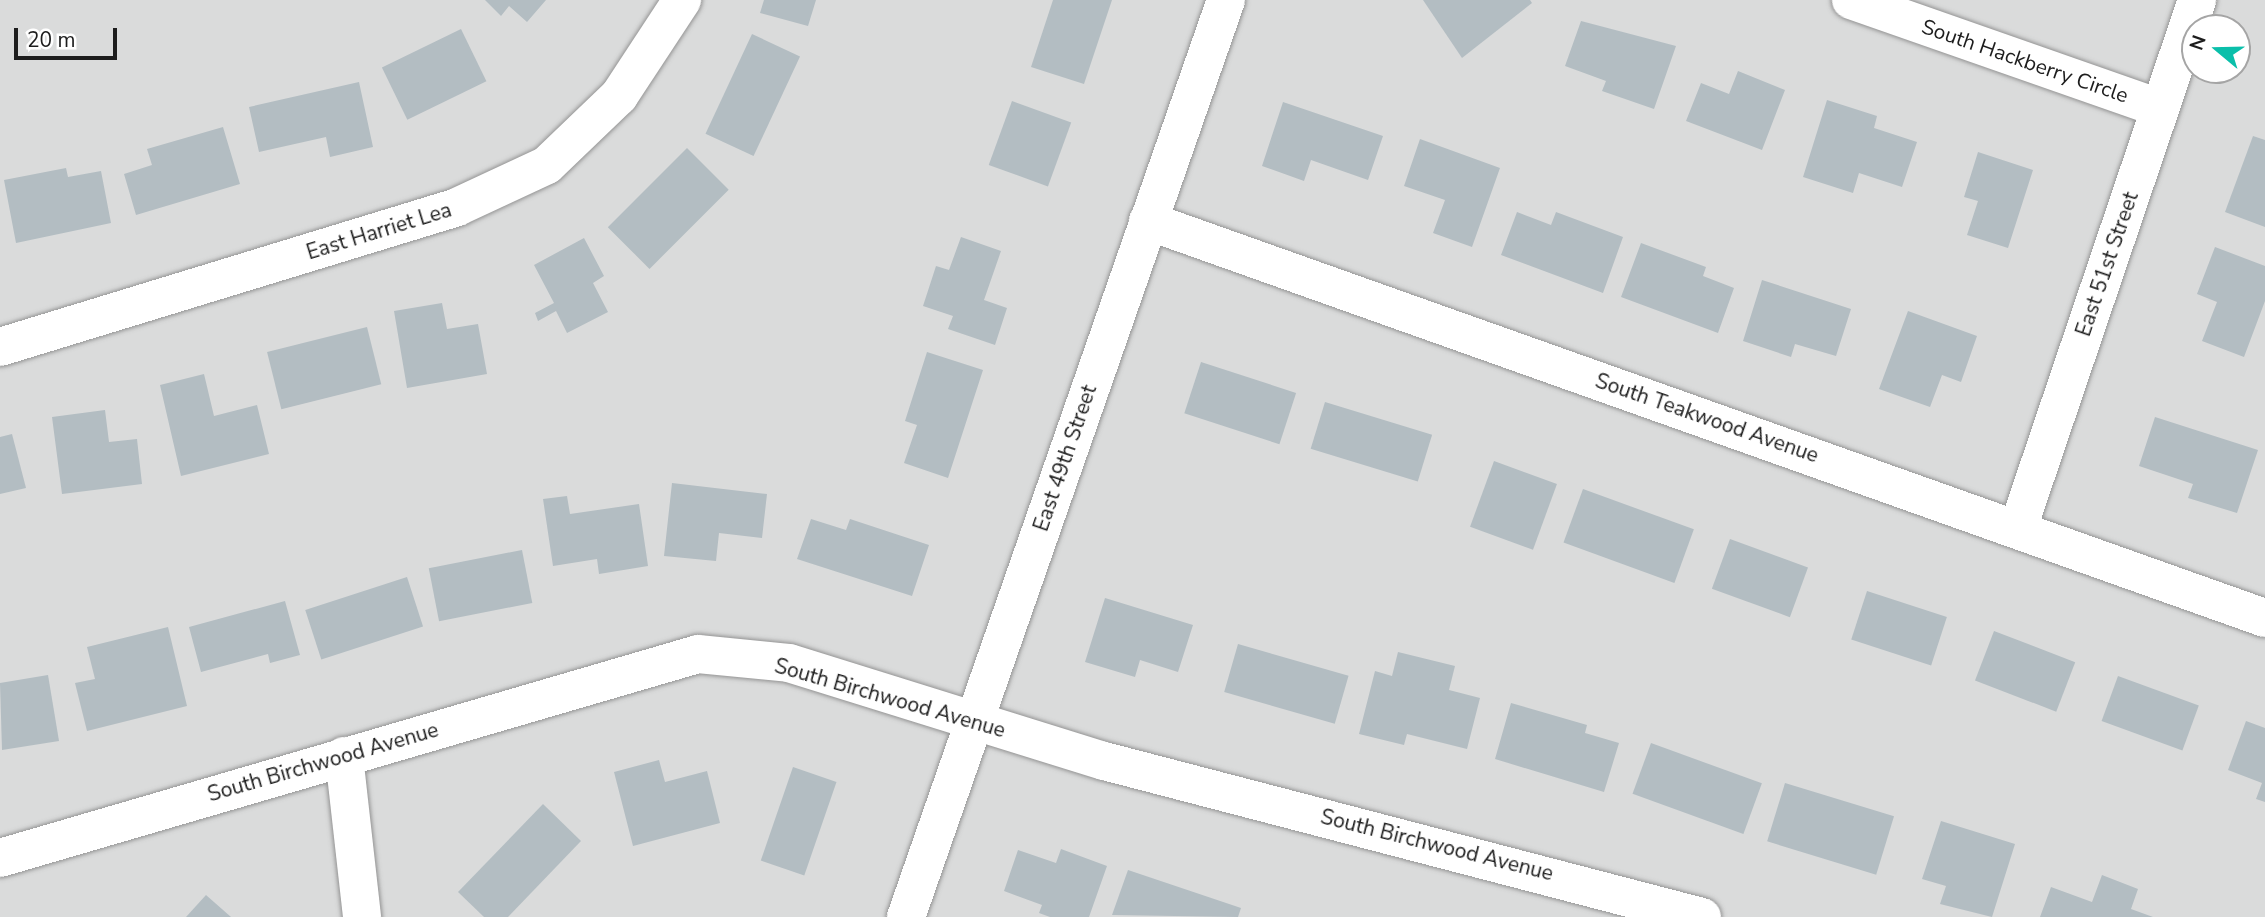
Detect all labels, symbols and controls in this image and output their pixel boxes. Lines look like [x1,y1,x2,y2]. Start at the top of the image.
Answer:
scale bar [18,14,121,58]
street label: South Hackberry Circle [1918,14,2132,108]
north arrow [2181,14,2251,84]
text: 20 m [27,26,76,54]
text: N [2183,32,2213,54]
street label: East 51st Street [2070,188,2144,340]
street label: East Harriet Lea [303,197,455,265]
street label: South Teakwood Avenue [1592,368,1822,468]
street label: East 49th Street [1028,382,1102,534]
street label: South Birchwood Avenue [772,653,1008,743]
street label: South Birchwood Avenue [205,717,441,807]
street label: South Birchwood Avenue [1318,804,1556,886]

